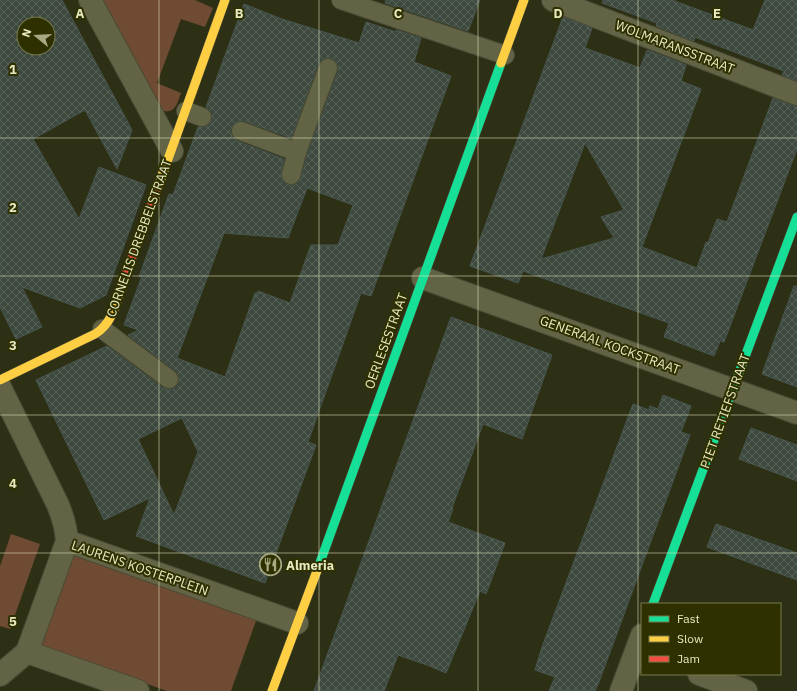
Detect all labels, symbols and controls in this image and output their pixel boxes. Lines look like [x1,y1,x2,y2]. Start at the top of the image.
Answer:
text: A [76,5,85,22]
text: B [235,5,244,22]
text: C [394,5,403,22]
text: D [553,5,563,22]
text: E [713,5,721,22]
north arrow [16,16,56,56]
street label: WOLMARANSSTRAAT [613,16,737,78]
text: N [19,27,34,39]
text: 1 [9,61,17,78]
street label: CORNELIS DREBBELSTRAAT [102,156,176,319]
text: 2 [9,199,17,216]
street label: OERLESESTRAAT [361,290,411,391]
street label: GENERAAL KOCKSTRAAT [538,312,683,379]
text: 3 [9,337,17,354]
street label: PIET RETIEFSTRAAT [696,351,754,471]
text: 4 [9,475,17,492]
street label: LAURENS KOSTERPLEIN [69,537,211,599]
restaurant icon: Almeria [257,552,283,578]
place label: Almeria [286,557,334,574]
legend [641,603,781,675]
text: Fast [677,611,700,626]
text: 5 [9,613,17,630]
text: Slow [677,631,703,646]
text: Jam [677,651,700,666]

